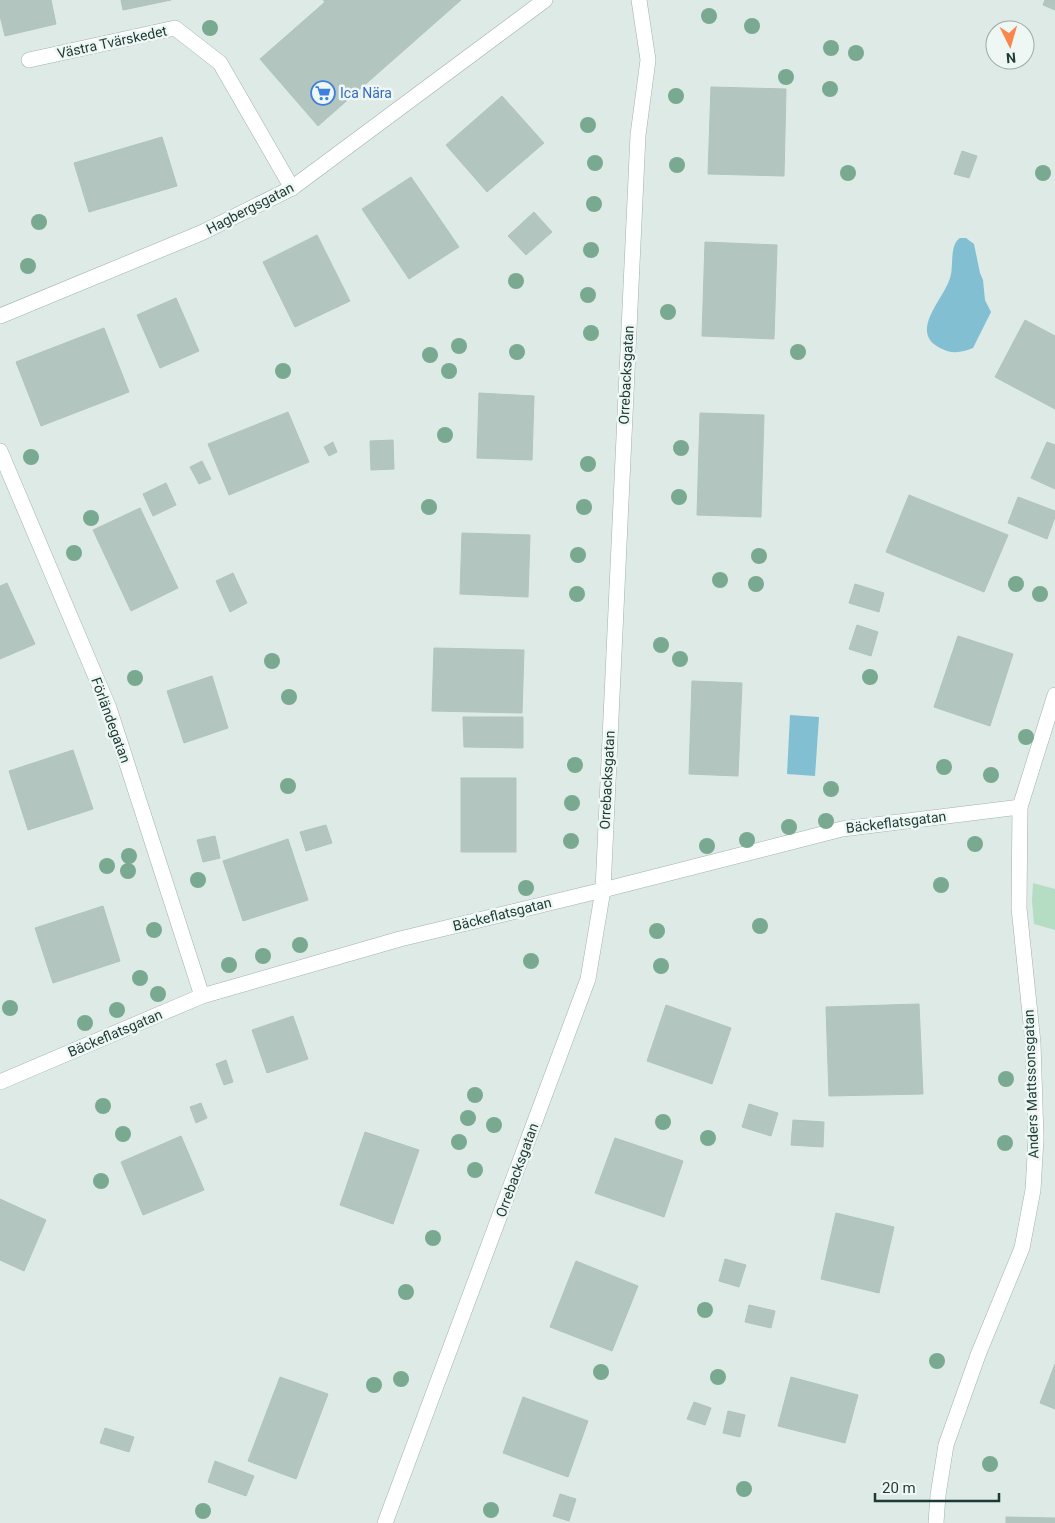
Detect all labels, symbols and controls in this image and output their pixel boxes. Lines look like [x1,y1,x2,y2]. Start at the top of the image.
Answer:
north arrow [985,20,1035,70]
street label: Västra Tvärskedet [56,22,169,61]
text: N [1006,50,1017,66]
supermarket icon: Ica Nära [310,80,336,106]
place label: Ica Nära [340,85,392,101]
street label: Hagbergsgatan [204,179,296,237]
street label: Orrebacksgatan [615,325,637,425]
street label: Förländegatan [88,675,134,765]
street label: Orrebacksgatan [596,730,618,830]
street label: Bäckeflatsgatan [845,808,947,836]
street label: Bäckeflatsgatan [451,894,553,934]
street label: Bäckeflatsgatan [65,1006,165,1060]
street label: Anders Mattssonsgatan [1020,1009,1042,1159]
street label: Orrebacksgatan [493,1121,541,1219]
scale bar [875,1470,999,1502]
text: 20 m [882,1479,916,1497]

